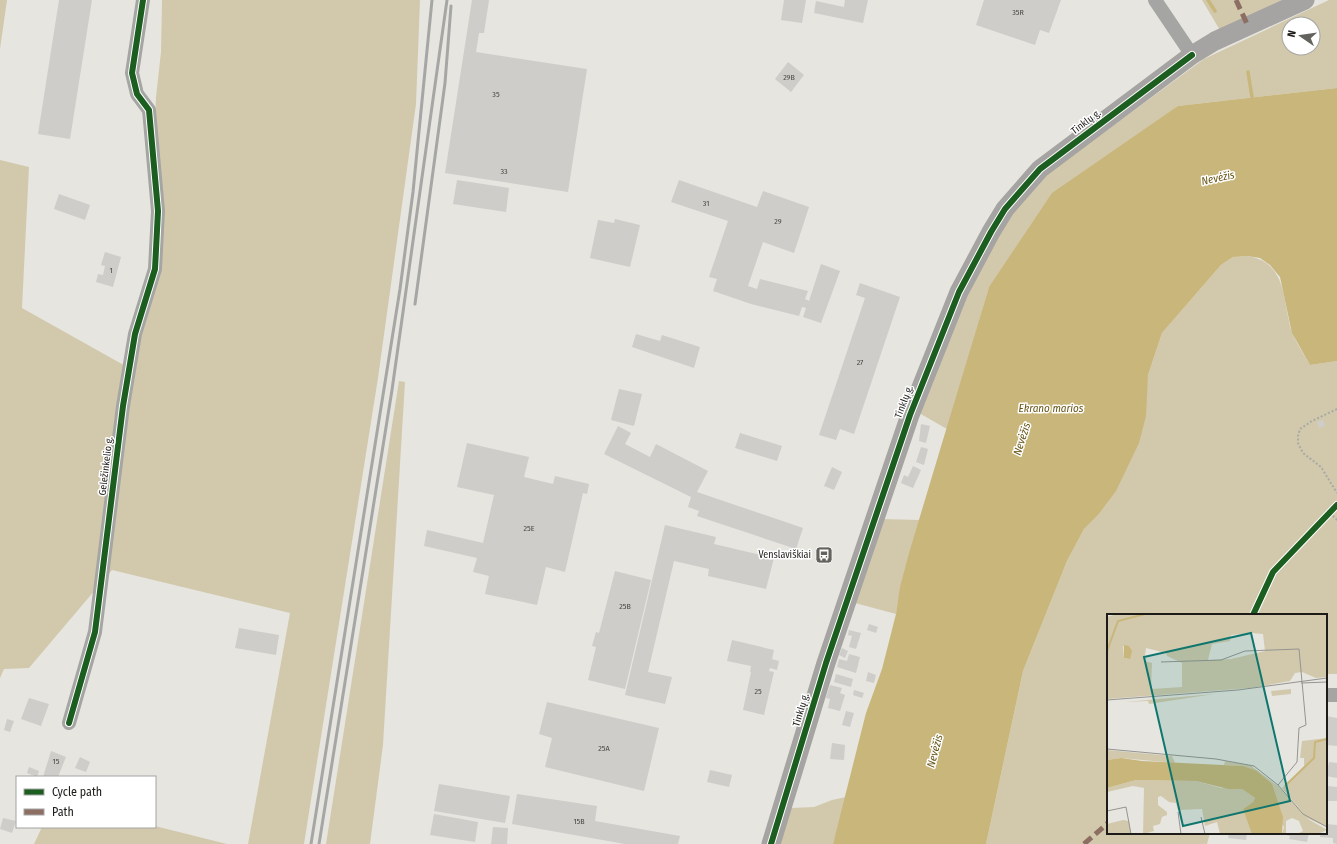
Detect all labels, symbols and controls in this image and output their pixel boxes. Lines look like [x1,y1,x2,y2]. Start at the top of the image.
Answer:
house number: 35R [1012,8,1024,17]
north arrow [1281,16,1321,56]
text: N [1285,29,1299,39]
house number: 29B [783,73,795,82]
house number: 35 [492,90,500,99]
street label: Tinklų g. [1069,107,1103,137]
house number: 33 [500,167,508,176]
water label: Nevėžis [1200,168,1236,188]
house number: 31 [703,199,709,208]
house number: 29 [774,217,782,226]
house number: 1 [109,266,113,275]
house number: 27 [857,358,864,367]
street label: Tinklų g. [892,384,916,420]
water label: Ekrano marios [1018,402,1084,415]
water label: Nevėžis [1011,421,1033,457]
street label: Geležinkelio g. [96,436,116,496]
house number: 25E [524,524,535,533]
bus stop icon: Venslaviškiai [814,545,834,565]
place label: Venslaviškiai [759,549,811,561]
house number: 25B [619,602,631,611]
inset map [1107,614,1327,834]
house number: 25 [754,687,762,696]
street label: Tinklų g. [790,692,812,728]
water label: Nevėžis [924,733,946,769]
house number: 25A [598,744,610,753]
house number: 15 [53,757,60,766]
legend [16,776,156,828]
text: Cycle path [52,785,102,799]
text: Path [52,805,74,819]
house number: 15B [573,817,585,826]

